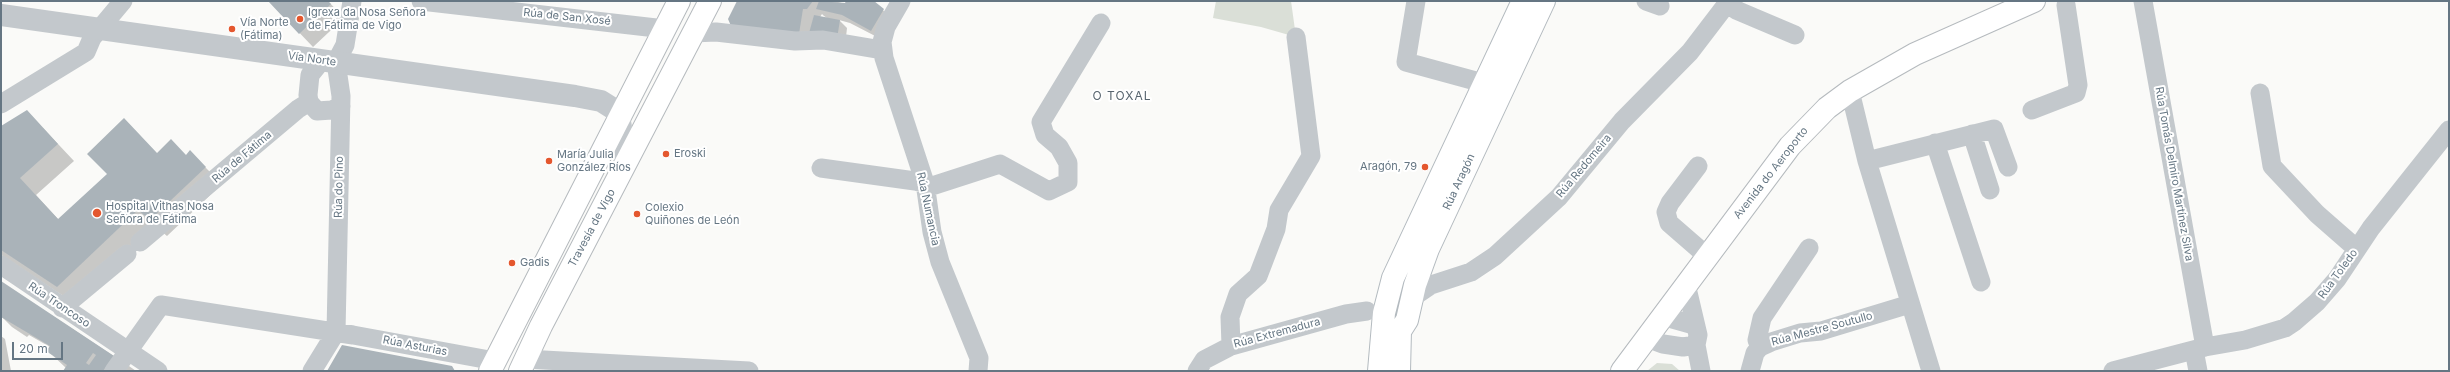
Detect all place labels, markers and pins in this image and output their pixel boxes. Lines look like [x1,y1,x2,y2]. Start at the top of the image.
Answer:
place label: Igrexa da Nosa Señora de Fátima de Vigo [308,6,426,32]
marker: Igrexa da Nosa Señora de Fátima de Vigo [295,14,305,24]
place label: Vía Norte (Fátima) [240,16,289,42]
marker: Vía Norte (Fátima) [227,24,237,34]
place label: Eroski [674,147,706,161]
place label: María Julia González Ríos [557,148,631,174]
marker: Eroski [661,149,671,159]
marker: María Julia González Ríos [544,156,554,166]
place label: Aragón, 79 [1360,160,1417,174]
marker: Aragón, 79 [1420,162,1430,172]
place label: Hospital Vithas Nosa Señora de Fátima [106,200,214,226]
place label: Colexio Quiñones de León [645,201,739,227]
marker: Hospital Vithas Nosa Señora de Fátima [91,207,103,219]
marker: Colexio Quiñones de León [632,209,642,219]
place label: Gadis [520,256,550,270]
marker: Gadis [507,258,517,268]

